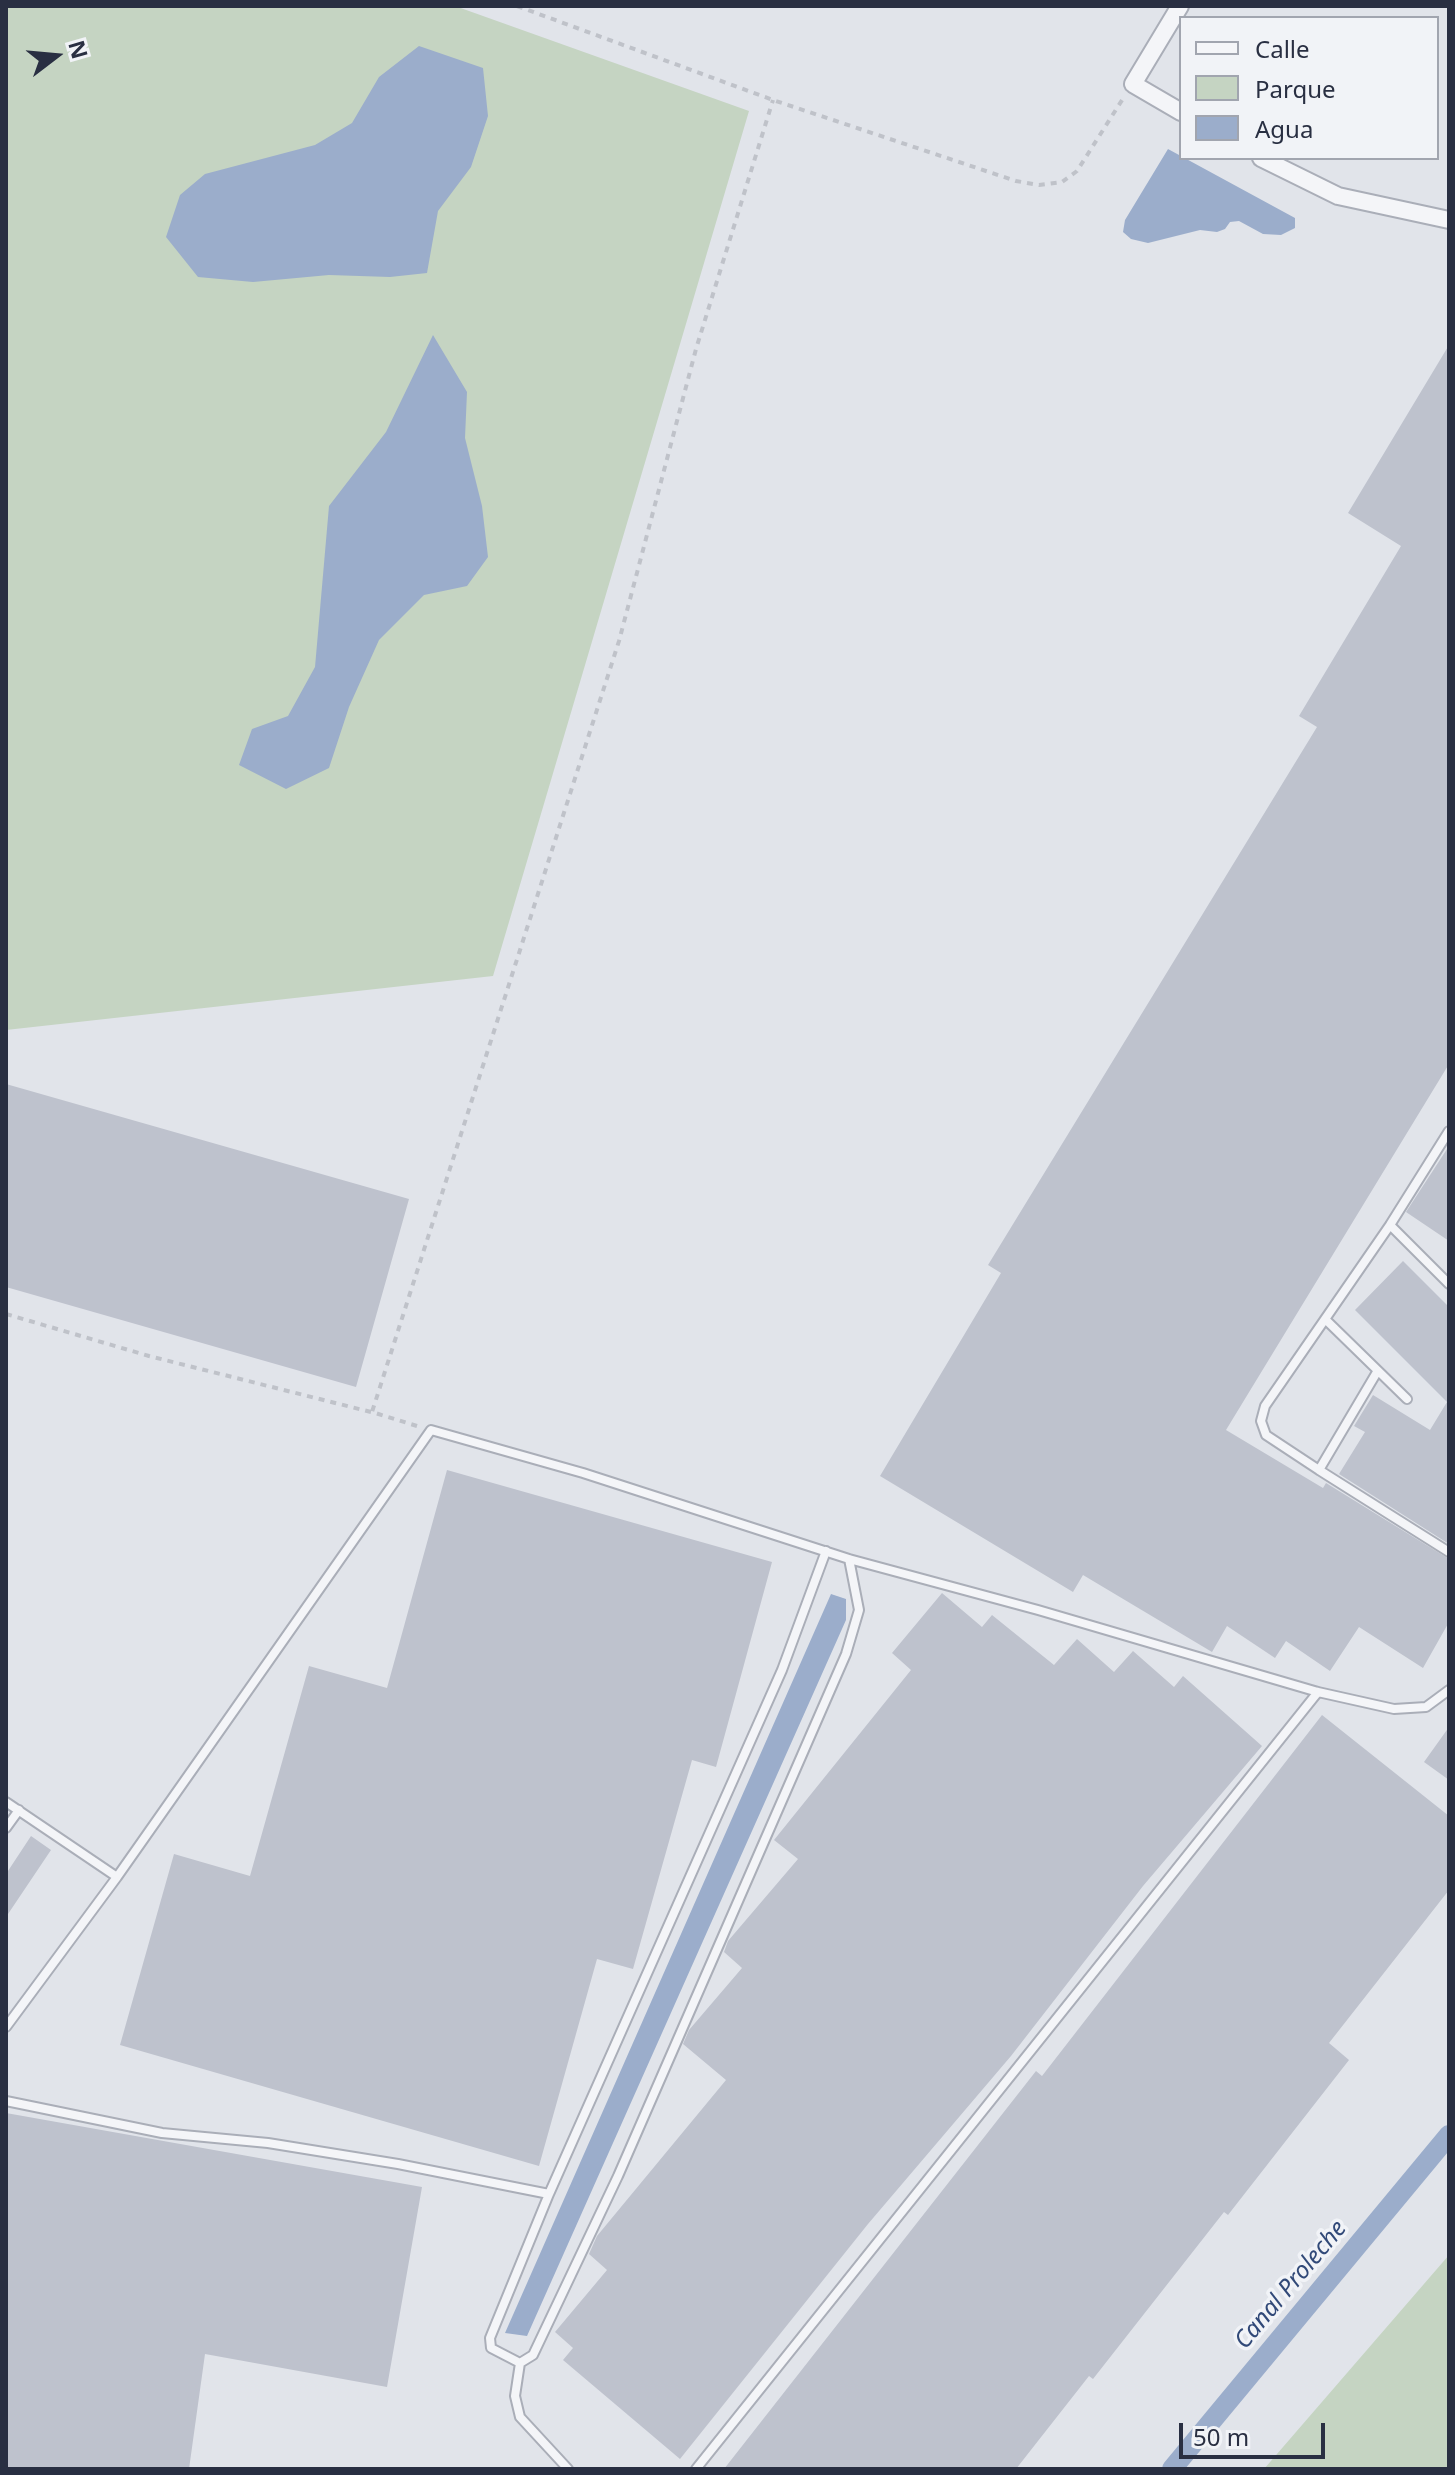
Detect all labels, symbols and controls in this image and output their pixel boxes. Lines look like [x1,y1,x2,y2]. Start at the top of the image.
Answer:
north arrow [16,16,96,96]
legend [1179,16,1439,160]
text: Calle [1255,32,1310,65]
text: N [62,37,96,62]
text: Parque [1255,72,1336,105]
text: Agua [1255,112,1313,145]
water label: Canal Proleche [1229,2215,1353,2355]
scale bar [1183,2407,1329,2457]
text: 50 m [1193,2420,1249,2453]

